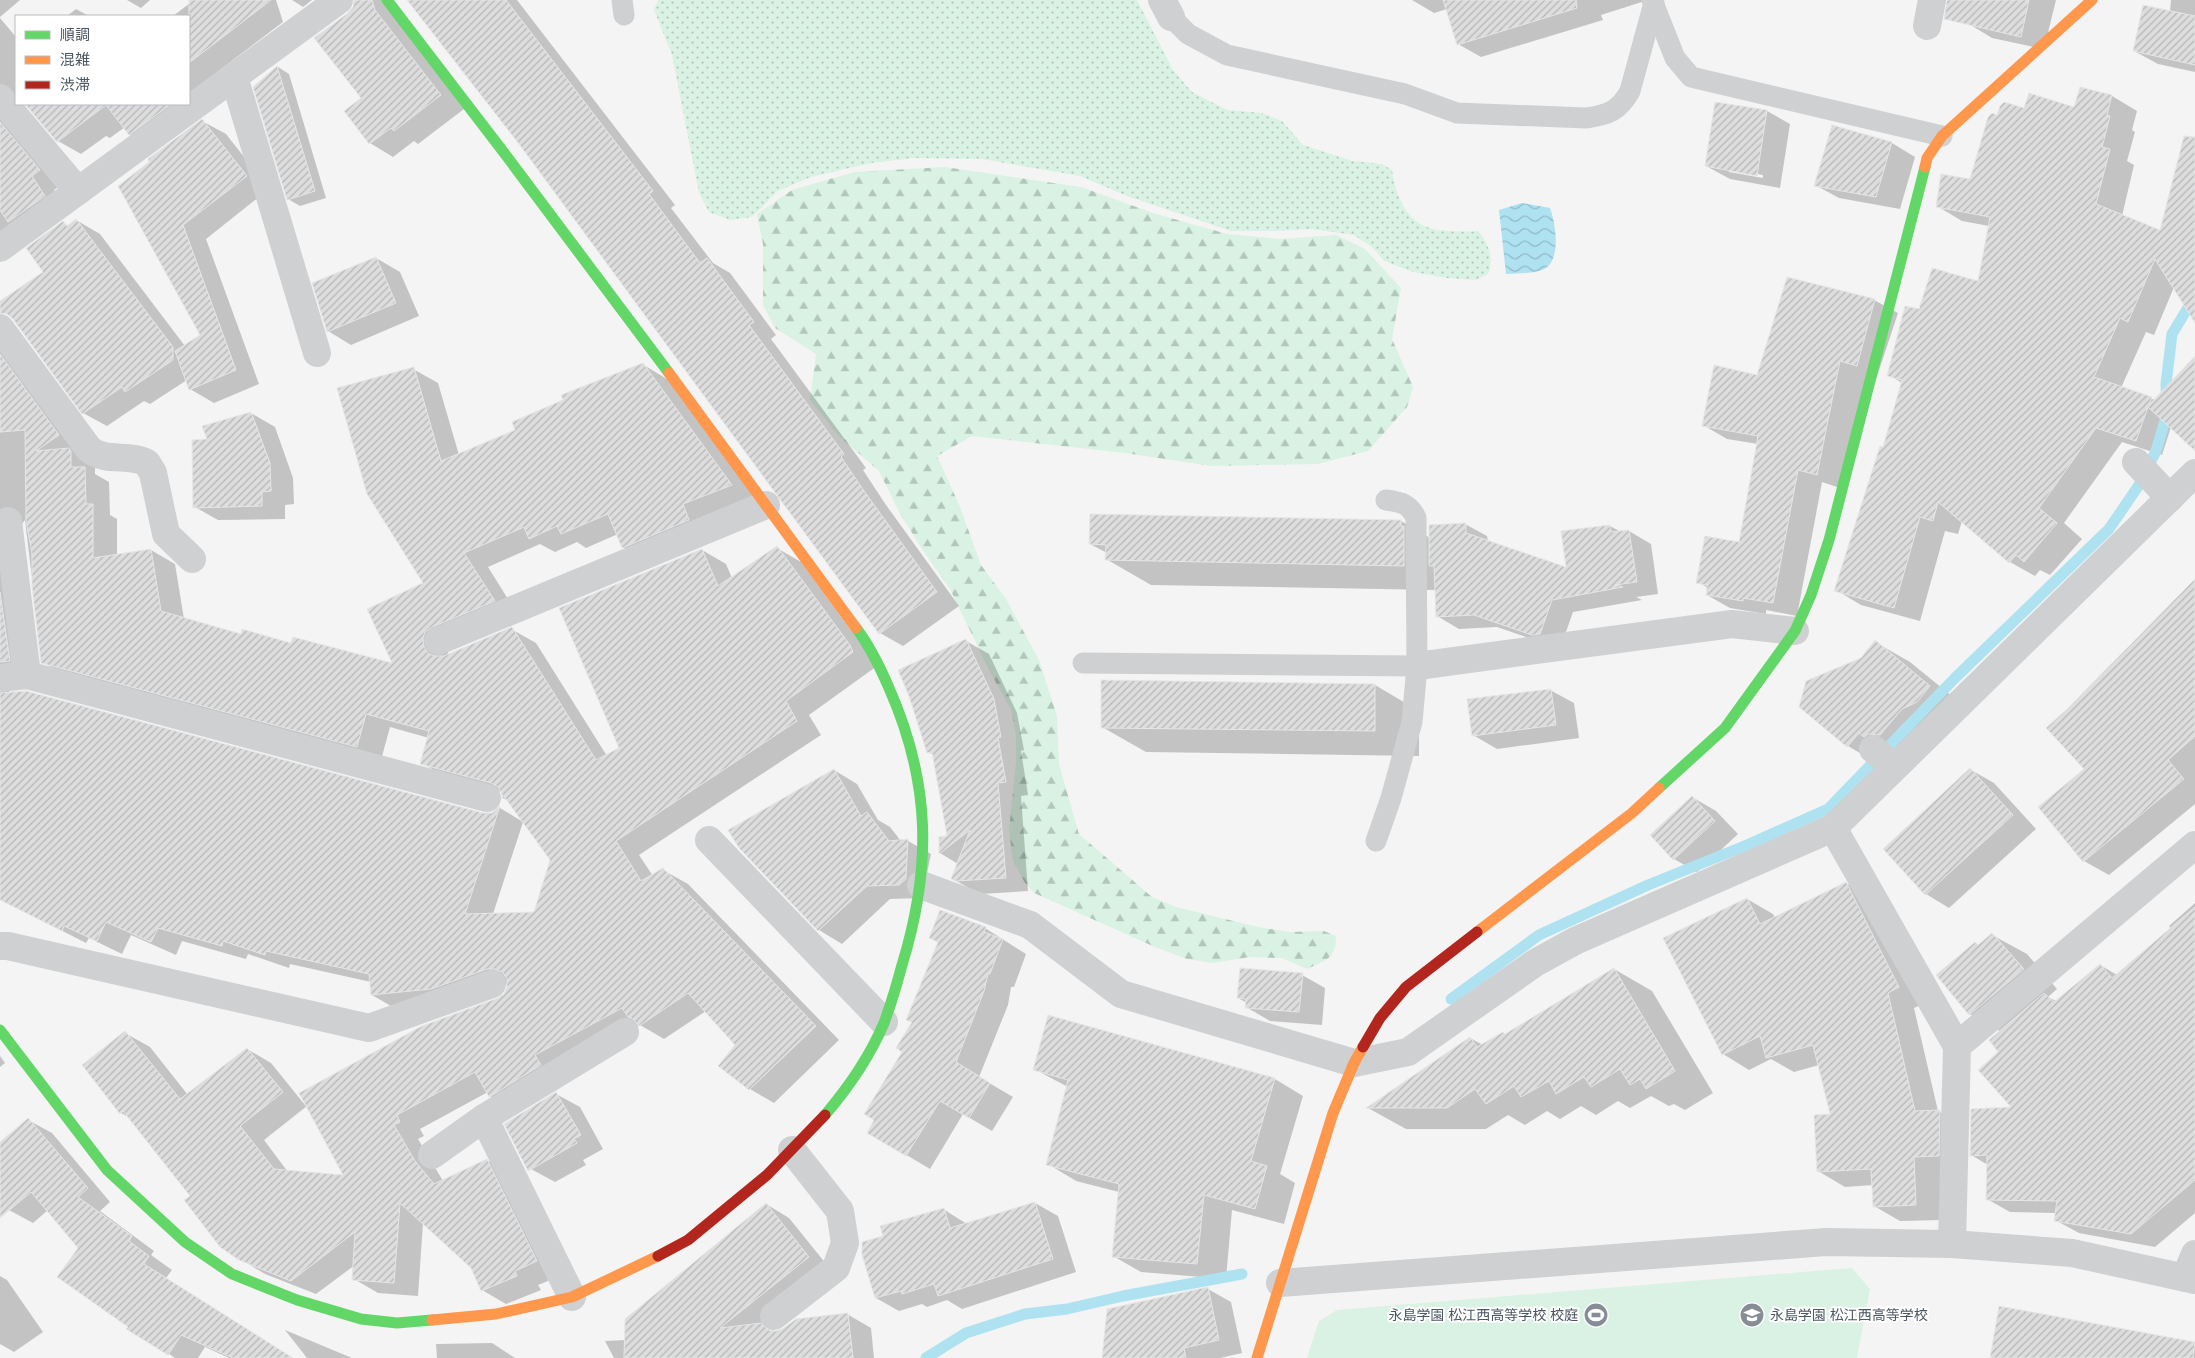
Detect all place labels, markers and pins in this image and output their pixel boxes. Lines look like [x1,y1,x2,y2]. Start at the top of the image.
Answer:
sports icon: 永島学園 松江西高等学校 校庭 [1583,1302,1609,1328]
school or university icon: 永島学園 松江西高等学校 [1739,1302,1765,1328]
place label: 永島学園 松江西高等学校 校庭 [1389,1306,1578,1324]
place label: 永島学園 松江西高等学校 [1770,1306,1928,1324]

